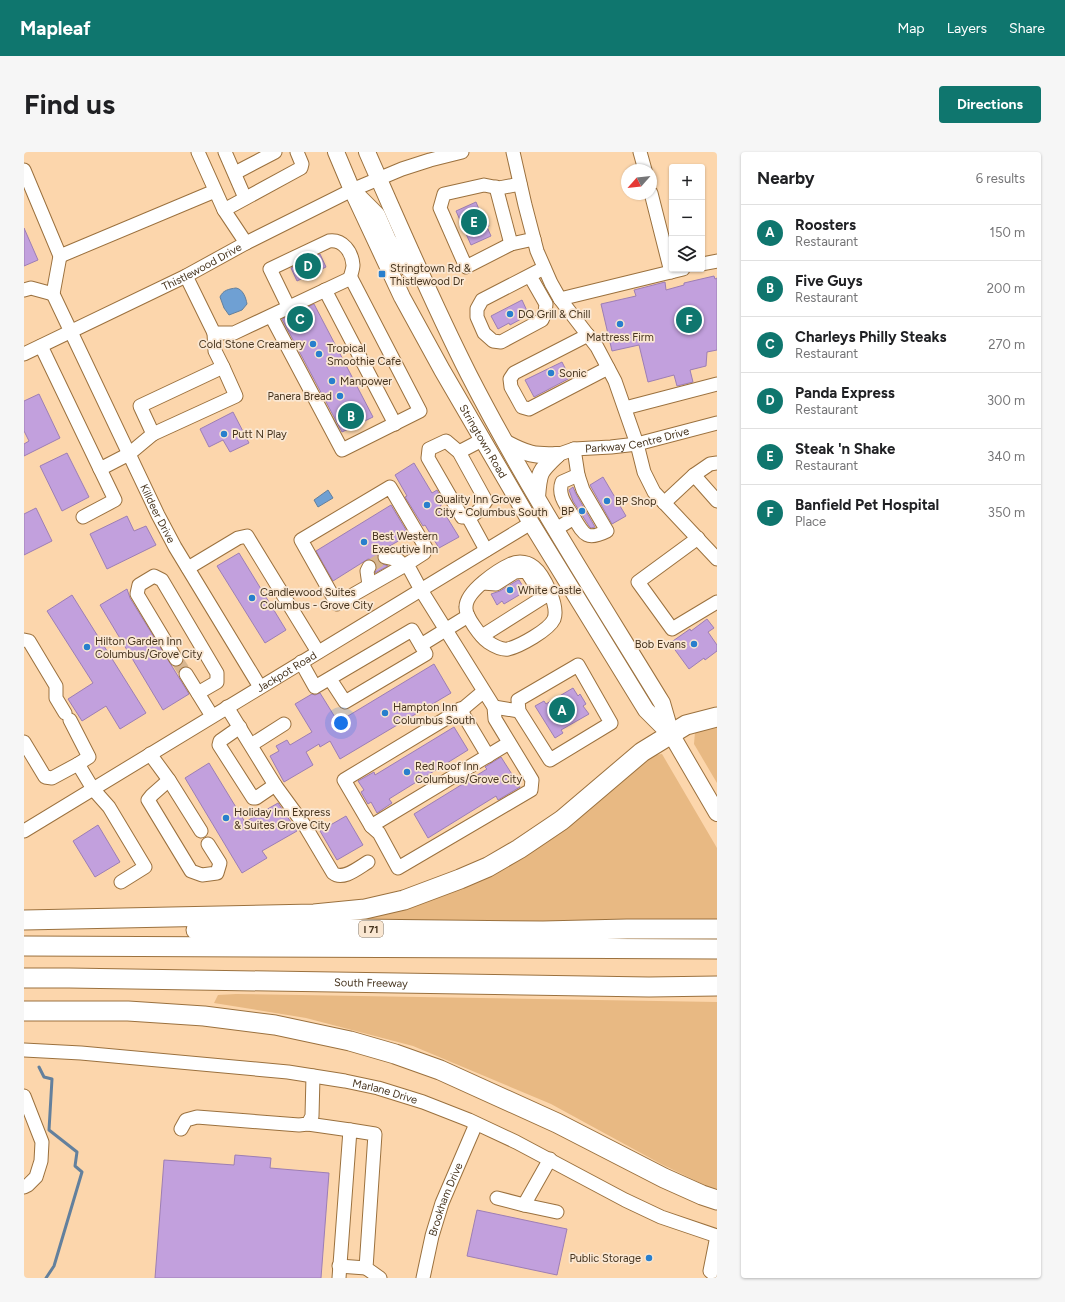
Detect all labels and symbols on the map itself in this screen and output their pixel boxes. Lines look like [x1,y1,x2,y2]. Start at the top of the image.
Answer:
north arrow [621,164,657,200]
pin: E [461,207,487,237]
street label: Thistlewood Drive [160,240,244,293]
pin: D [295,251,321,281]
place label: Stringtown Rd & Thistlewood Dr [390,262,471,288]
marker: Stringtown Rd & Thistlewood Dr [377,269,387,279]
pin: C [287,304,313,334]
pin: F [676,305,702,335]
place label: DQ Grill & Chill [518,308,590,321]
marker: DQ Grill & Chill [505,309,515,319]
marker: Mattress Firm [615,319,625,329]
place label: Mattress Firm [586,331,654,344]
place label: Cold Stone Creamery [199,338,305,351]
marker: Cold Stone Creamery [308,339,318,349]
place label: Tropical Smoothie Cafe [327,342,401,368]
marker: Tropical Smoothie Cafe [314,349,324,359]
place label: Sonic [559,367,587,380]
marker: Sonic [546,368,556,378]
place label: Manpower [340,375,392,388]
marker: Manpower [327,376,337,386]
place label: Panera Bread [267,390,332,403]
marker: Panera Bread [335,391,345,401]
pin: B [338,401,364,431]
street label: Stringtown Road [457,402,510,480]
street label: Parkway Centre Drive [585,424,690,455]
place label: Putt N Play [232,428,287,441]
marker: Putt N Play [219,429,229,439]
street label: Killdeer Drive [138,482,178,545]
place label: Quality Inn Grove City - Columbus South [435,493,548,519]
place label: BP Shop [615,495,657,508]
marker: BP Shop [602,496,612,506]
marker: Quality Inn Grove City - Columbus South [422,500,432,510]
place label: BP [561,505,575,518]
marker: BP [577,506,587,516]
place label: Best Western Executive Inn [372,530,438,556]
marker: Best Western Executive Inn [359,537,369,547]
place label: White Castle [518,584,581,597]
marker: White Castle [505,585,515,595]
place label: Candlewood Suites Columbus - Grove City [260,586,373,612]
marker: Candlewood Suites Columbus - Grove City [247,593,257,603]
place label: Hilton Garden Inn Columbus/Grove City [95,635,202,661]
place label: Bob Evans [635,638,686,651]
marker: Bob Evans [689,639,699,649]
marker: Hilton Garden Inn Columbus/Grove City [82,642,92,652]
street label: Jackpot Road [254,648,319,695]
pin: A [549,695,575,725]
place label: Hampton Inn Columbus South [393,701,475,727]
marker: Hampton Inn Columbus South [380,708,390,718]
your location [331,713,351,733]
place label: Red Roof Inn Columbus/Grove City [415,760,522,786]
marker: Red Roof Inn Columbus/Grove City [402,767,412,777]
place label: Holiday Inn Express & Suites Grove City [234,806,330,832]
marker: Holiday Inn Express & Suites Grove City [221,813,231,823]
road number: I 71 [359,921,383,937]
street label: South Freeway [334,976,408,990]
street label: Marlane Drive [351,1076,419,1106]
street label: Brookham Drive [426,1160,465,1238]
place label: Public Storage [569,1252,641,1265]
marker: Public Storage [644,1253,654,1263]

